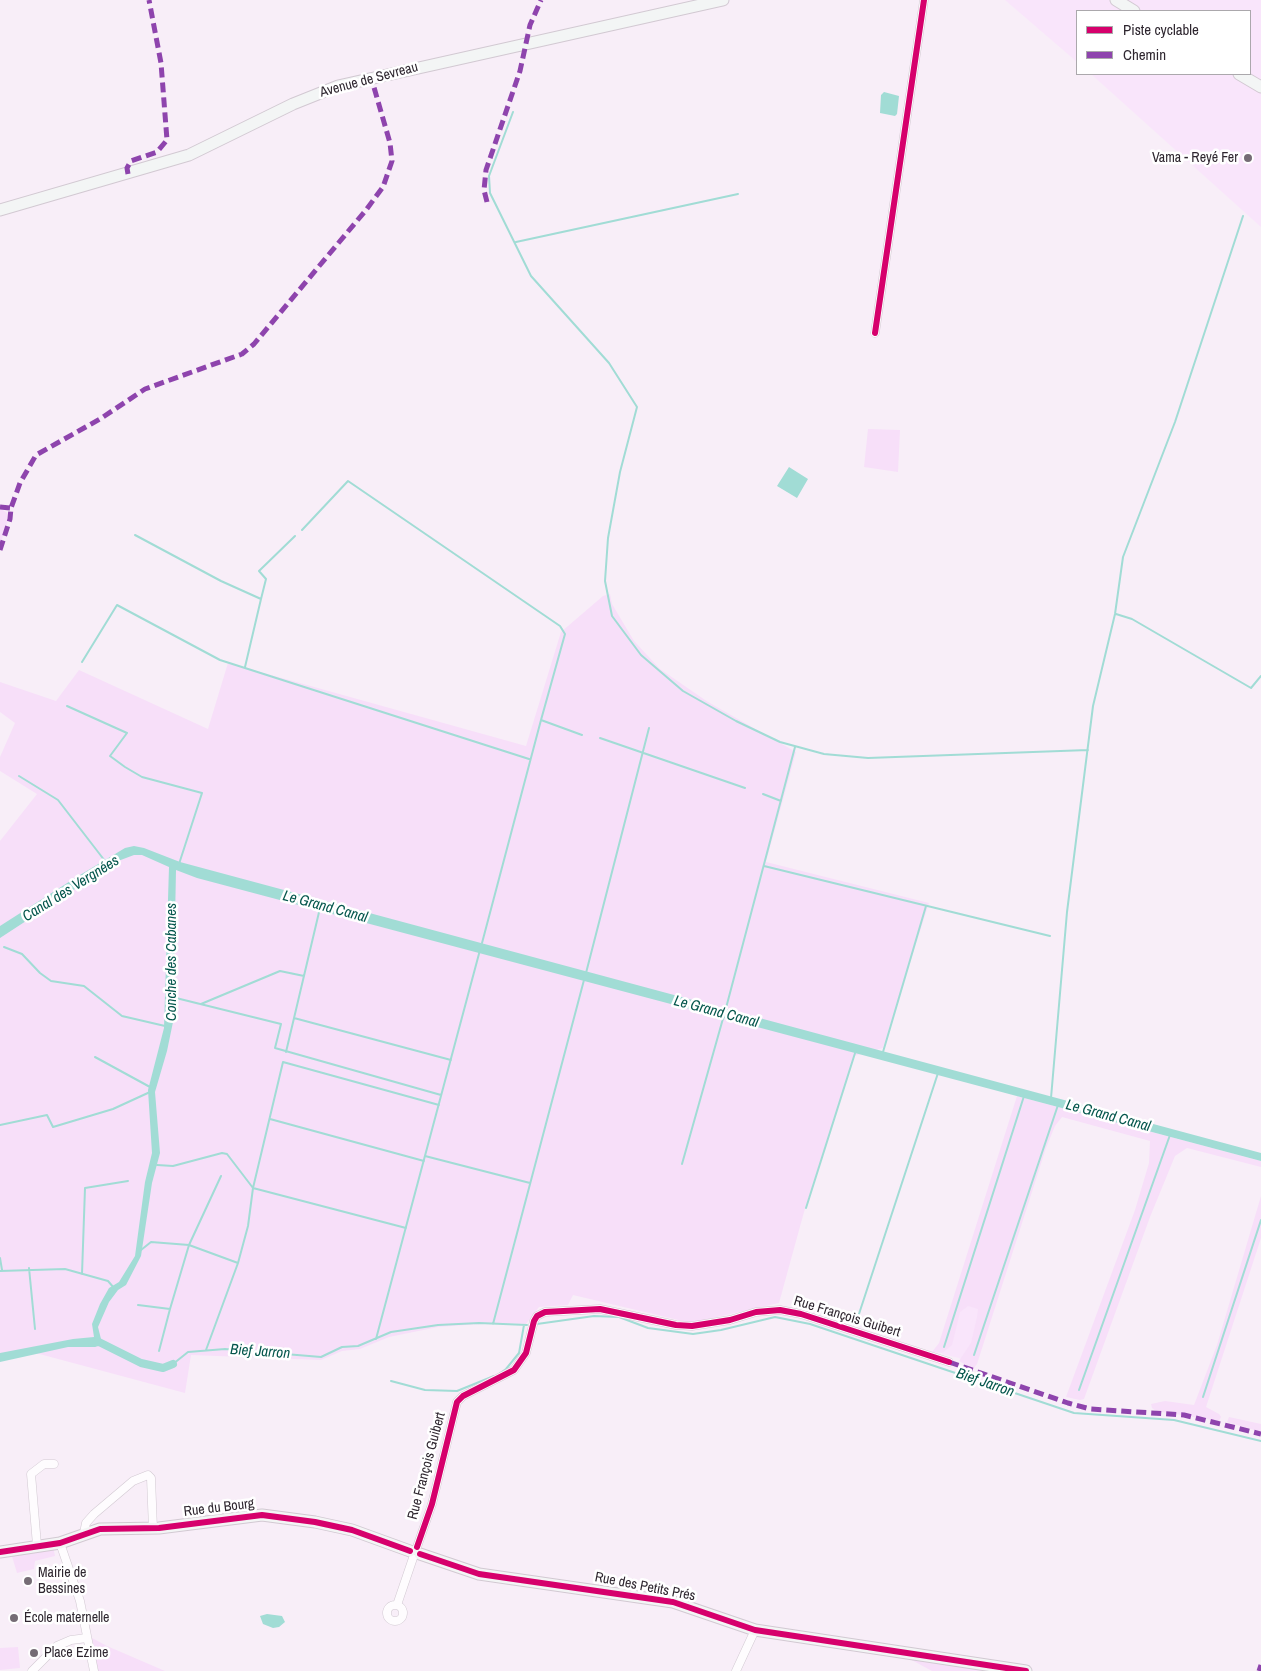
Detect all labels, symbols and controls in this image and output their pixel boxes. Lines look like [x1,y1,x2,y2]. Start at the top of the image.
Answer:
legend [1076,10,1251,75]
text: Piste cyclable [1123,19,1199,40]
text: Chemin [1123,44,1166,65]
street label: Avenue de Sevreau [318,59,420,101]
place label: Vama - Reyé Fer [1152,150,1238,166]
marker: Vama - Reyé Fer [1242,152,1254,164]
water label: Canal des Vergnées [19,852,123,926]
water label: Le Grand Canal [281,887,369,927]
water label: Conche des Cabanes [163,903,181,1021]
water label: Le Grand Canal [672,992,760,1032]
water label: Le Grand Canal [1064,1096,1152,1136]
street label: Rue François Guibert [792,1293,902,1341]
water label: Bief Jarron [229,1341,291,1363]
water label: Bief Jarron [954,1365,1016,1401]
street label: Rue François Guibert [405,1411,449,1521]
street label: Rue du Bourg [183,1495,255,1521]
place label: Mairie de Bessines [38,1565,86,1598]
street label: Rue des Petits Prés [593,1569,697,1605]
marker: Mairie de Bessines [22,1575,34,1587]
place label: École maternelle [24,1610,109,1626]
marker: École maternelle [8,1612,20,1624]
place label: Place Ezime [44,1645,108,1661]
marker: Place Ezime [28,1647,40,1659]

